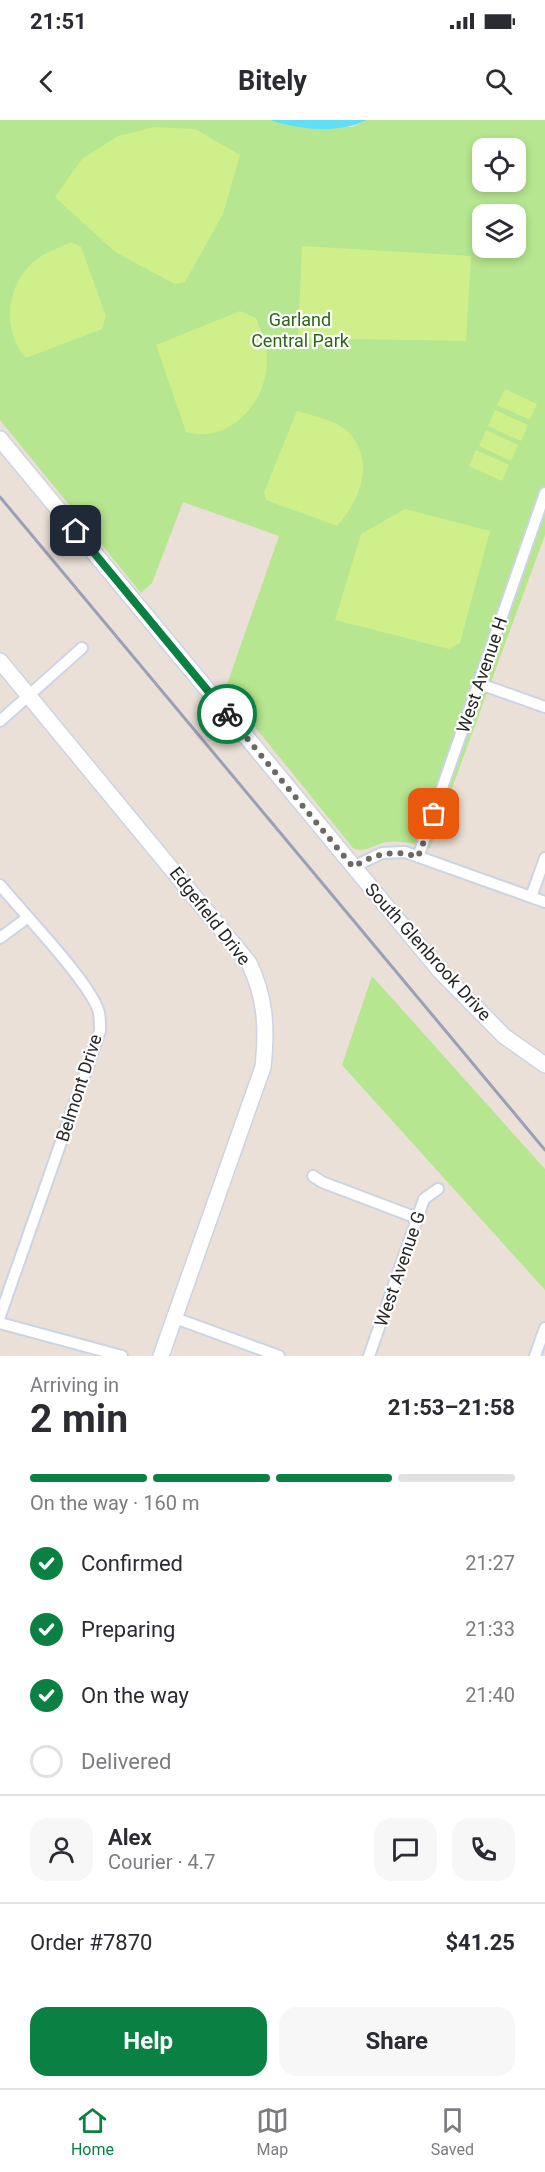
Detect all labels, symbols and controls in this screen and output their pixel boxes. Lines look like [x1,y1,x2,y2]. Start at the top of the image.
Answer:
text: 21:51 [30,9,87,34]
icon: back [30,65,63,98]
text: Bitely [238,65,307,97]
icon: search [482,65,515,98]
map controls [472,138,526,258]
button: locate [472,138,526,192]
button: layers [472,204,526,258]
park label: Garland Central Park [251,309,350,351]
pin [50,505,101,556]
icon: home [59,514,92,547]
street label: West Avenue H [452,614,511,735]
courier [197,684,257,744]
icon: bike [211,698,244,731]
pin [408,788,459,839]
icon: bag [417,797,450,830]
street label: Edgefield Drive [166,862,255,969]
street label: South Glenbrook Drive [361,879,496,1025]
street label: Belmont Drive [51,1031,106,1144]
street label: West Avenue G [370,1208,429,1329]
text: Arriving in [30,1373,119,1397]
text: 21:53–21:58 [388,1395,515,1420]
text: 2 min [30,1396,128,1442]
text: On the way · 160 m [30,1491,199,1515]
icon: check [30,1547,63,1580]
text: Confirmed [81,1551,183,1576]
text: 21:27 [465,1551,515,1575]
icon: check [30,1613,63,1646]
text: Preparing [81,1617,175,1642]
text: 21:33 [465,1617,515,1641]
icon: check [30,1679,63,1712]
text: On the way [81,1683,189,1708]
text: 21:40 [465,1683,515,1707]
text: Delivered [81,1749,171,1774]
button: person [30,1818,93,1881]
button: chat [374,1818,437,1881]
button: phone [452,1818,515,1881]
text: Alex [108,1825,152,1850]
text: Courier · 4.7 [108,1850,215,1874]
text: Order #7870 [30,1930,152,1955]
text: $41.25 [446,1930,515,1955]
button: Help [30,2007,267,2076]
button: Share [279,2007,515,2076]
tab: Home [71,2104,114,2159]
tab: Map [256,2104,289,2159]
tab: Saved [431,2104,474,2159]

